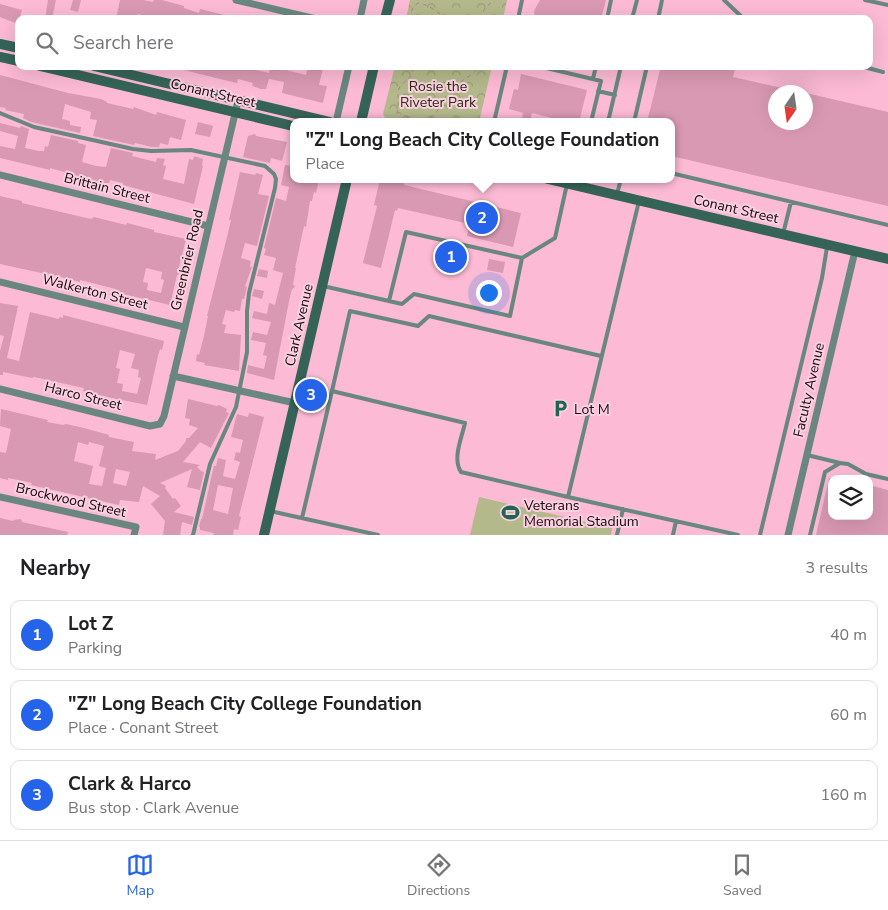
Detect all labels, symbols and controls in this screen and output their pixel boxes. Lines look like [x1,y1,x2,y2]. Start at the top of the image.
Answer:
search box [15,15,873,70]
icon: search [33,29,61,57]
text: Search here [73,30,174,56]
street label: Conant Street [169,74,257,112]
park label: Rosie the Riveter Park [400,77,477,112]
north arrow [768,85,813,130]
popup [290,118,675,183]
text: "Z" Long Beach City College Foundation [306,127,659,153]
text: Place [306,153,345,175]
street label: Brittain Street [62,168,152,208]
street label: Conant Street [692,190,780,228]
pin: 2 [466,199,498,237]
street label: Greenbrier Road [166,208,208,312]
pin: 1 [435,238,467,276]
street label: Walkerton Street [40,270,150,314]
your location [476,280,502,306]
street label: Clark Avenue [280,282,318,368]
street label: Faculty Avenue [789,341,829,439]
pin: 3 [295,376,327,414]
street label: Harco Street [42,377,124,415]
parking icon: Lot M [550,399,570,419]
place label: Lot M [574,400,610,419]
map controls [828,475,873,520]
button: layers [828,475,873,520]
street label: Brockwood Street [14,478,128,522]
place label: Veterans Memorial Stadium [523,496,639,531]
sports icon: Veterans Memorial Stadium [500,503,520,523]
text: Nearby [20,554,90,582]
text: 3 results [806,557,868,579]
text: Lot Z [68,611,113,637]
text: 1 [32,624,42,646]
text: 40 m [830,624,867,646]
text: Parking [68,637,122,659]
text: "Z" Long Beach City College Foundation [68,691,422,717]
text: 2 [32,704,42,726]
text: 60 m [830,704,867,726]
text: Place · Conant Street [68,717,218,739]
text: Clark & Harco [68,771,191,797]
text: 3 [32,784,42,806]
text: 160 m [820,784,867,806]
text: Bus stop · Clark Avenue [68,797,239,819]
tab: Map [126,851,154,900]
tab: Directions [407,851,470,900]
tab: Saved [723,851,762,900]

